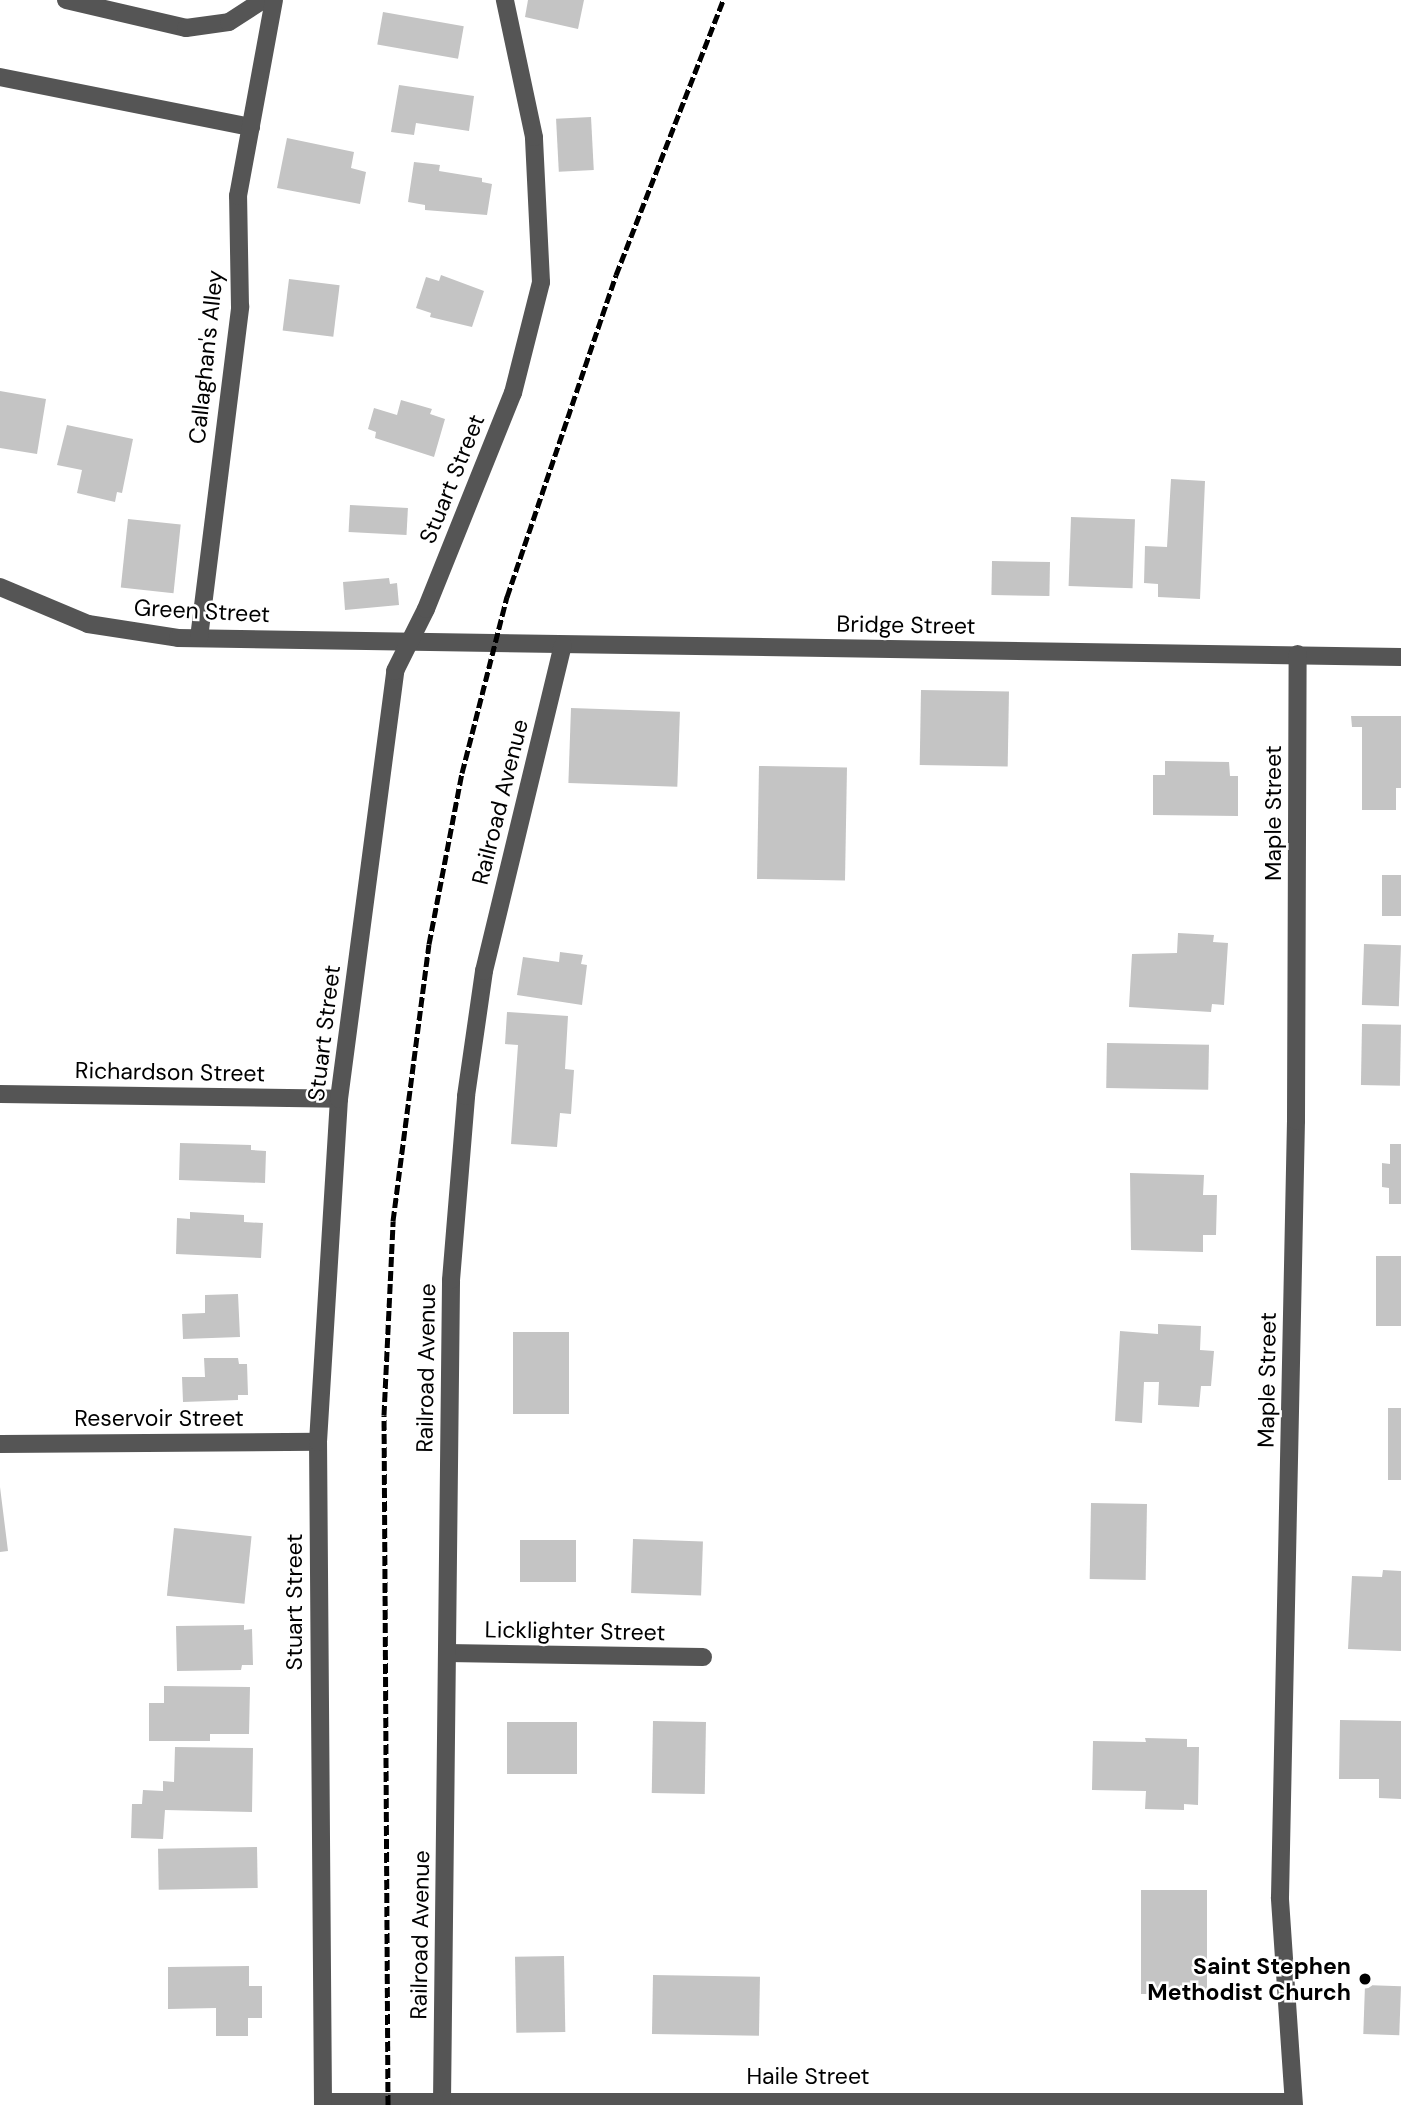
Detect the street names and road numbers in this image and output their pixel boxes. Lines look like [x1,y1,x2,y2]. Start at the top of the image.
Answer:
street label: Callaghan's Alley [183,269,229,445]
street label: Stuart Street [414,410,490,548]
street label: Green Street [133,594,271,628]
street label: Bridge Street [836,610,976,640]
street label: Railroad Avenue [466,716,534,888]
street label: Maple Street [1259,745,1287,881]
street label: Stuart Street [302,963,346,1103]
street label: Richardson Street [75,1057,265,1087]
street label: Railroad Avenue [411,1283,441,1453]
street label: Maple Street [1252,1312,1282,1448]
street label: Reservoir Street [74,1404,244,1432]
street label: Stuart Street [280,1534,308,1670]
street label: Licklighter Street [484,1616,666,1646]
street label: Railroad Avenue [405,1850,435,2020]
street label: Haile Street [746,2062,870,2090]

